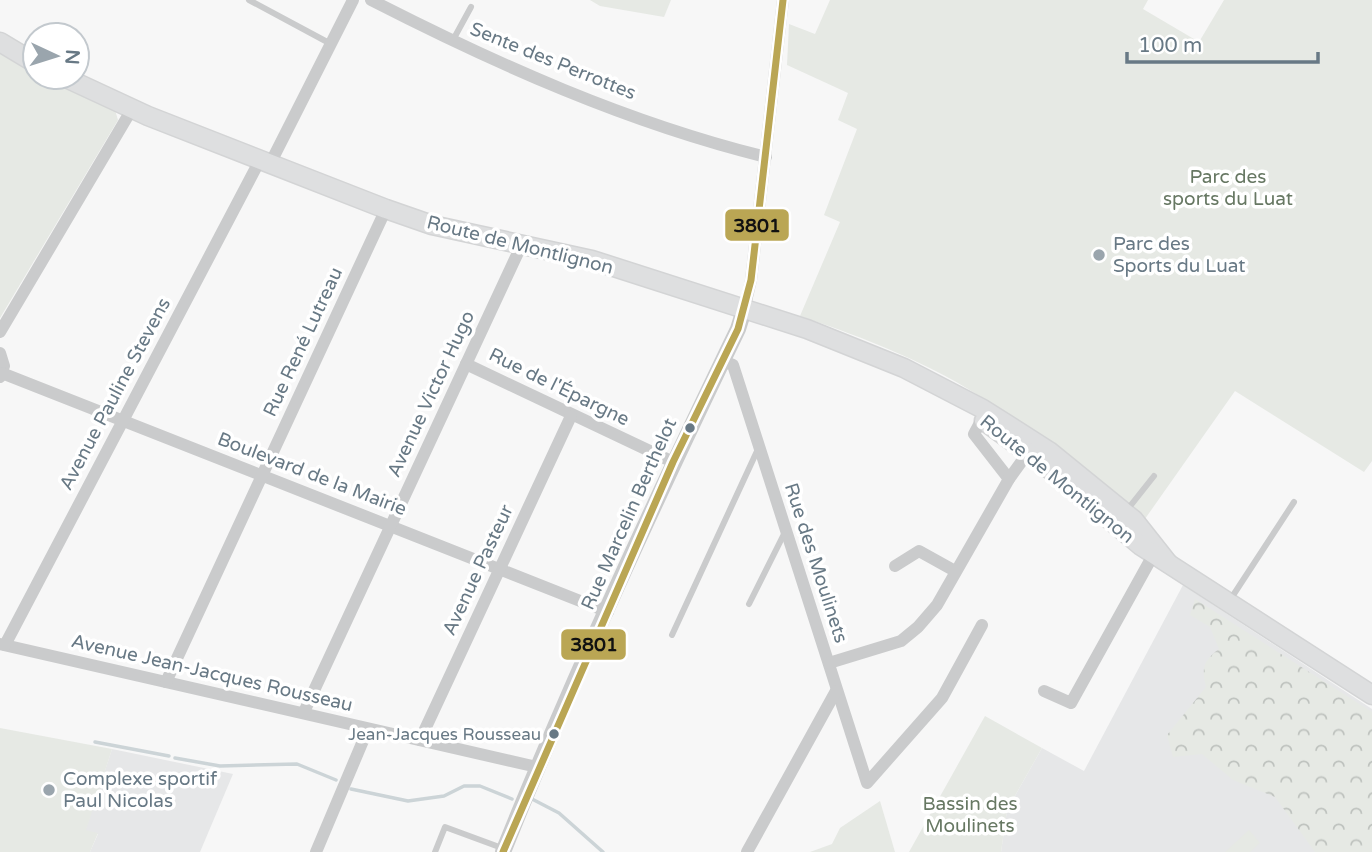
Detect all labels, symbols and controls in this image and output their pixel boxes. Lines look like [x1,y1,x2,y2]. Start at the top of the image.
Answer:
street label: Sente des Perrottes [467,18,639,104]
north arrow [21,21,91,91]
scale bar [1127,21,1318,65]
text: 100 m [1138,33,1202,58]
text: N [60,49,83,65]
park label: Parc des sports du Luat [1163,166,1293,210]
line badge: 3801 [724,208,790,242]
street label: Route de Montlignon [424,211,616,279]
text: 3801 [733,215,781,237]
place label: Parc des Sports du Luat [1113,233,1245,277]
marker: Parc des Sports du Luat [1091,247,1107,263]
street label: Rue René Lutreau [259,264,347,420]
street label: Avenue Pauline Stevens [55,294,175,494]
street label: Avenue Victor Hugo [383,307,479,481]
street label: Rue de l'Épargne [485,343,633,431]
street label: Route de Montlignon [976,410,1138,548]
street label: Rue Marcelin Berthelot [577,415,681,613]
unlabelled marker [683,421,697,435]
street label: Boulevard de la Mairie [214,428,410,520]
street label: Rue des Moulinets [780,480,852,646]
street label: Avenue Pasteur [438,501,518,639]
line badge: 3801 [560,628,627,661]
street label: Avenue Jean-Jacques Rousseau [69,630,355,716]
text: 3801 [570,634,618,656]
place label: Jean-Jacques Rousseau [348,724,541,745]
marker: Jean-Jacques Rousseau [547,727,561,741]
place label: Complexe sportif Paul Nicolas [63,768,218,812]
marker: Complexe sportif Paul Nicolas [41,782,57,798]
park label: Bassin des Moulinets [922,793,1018,837]

